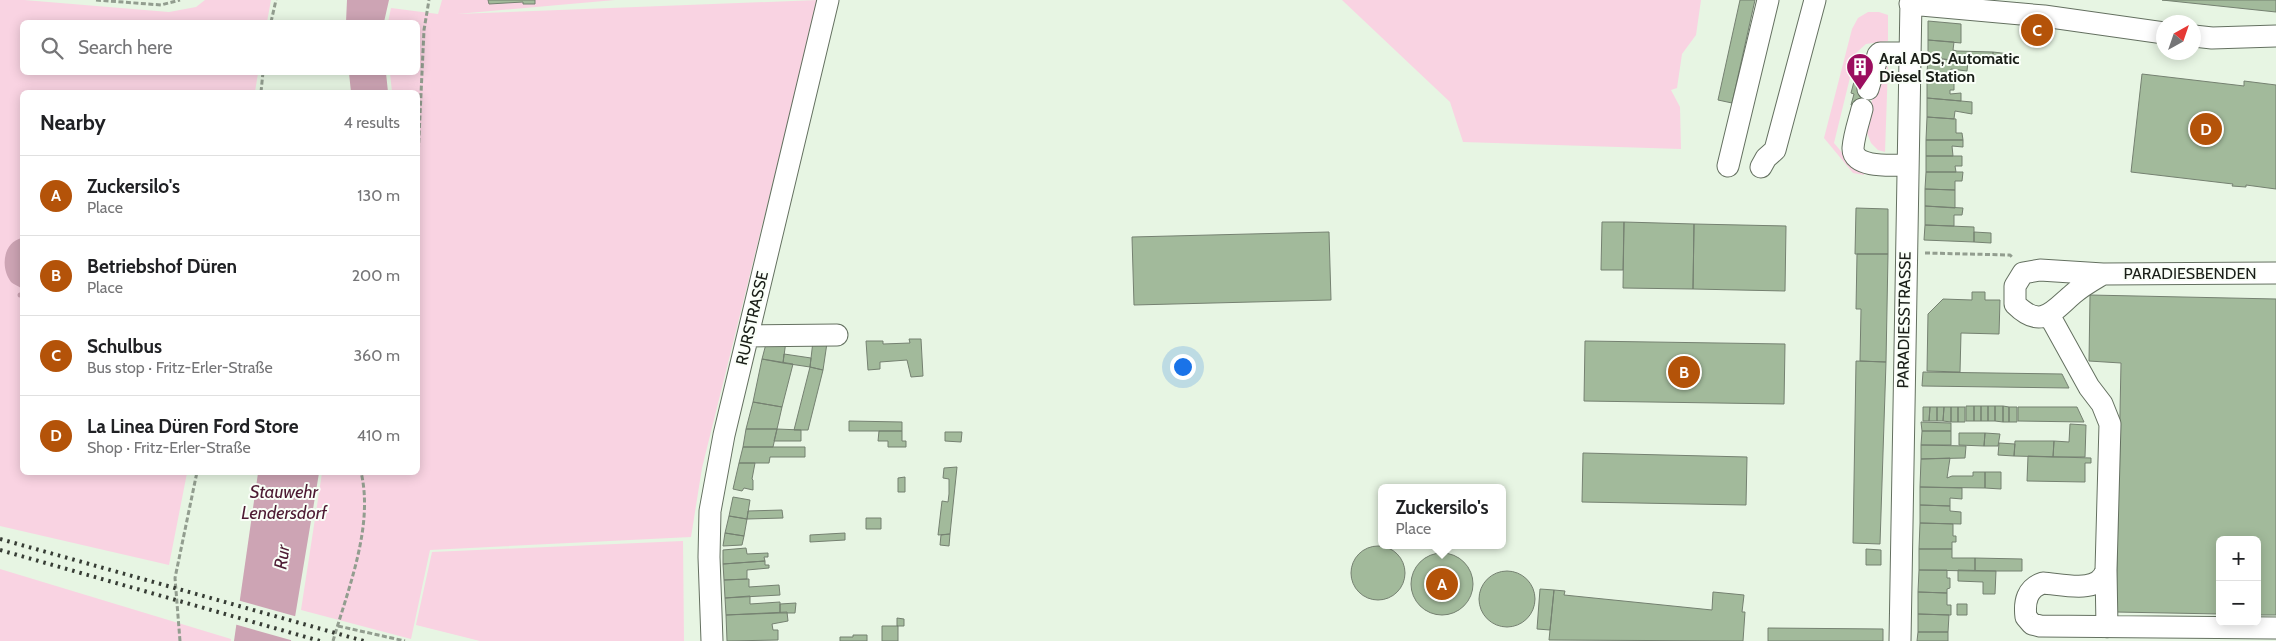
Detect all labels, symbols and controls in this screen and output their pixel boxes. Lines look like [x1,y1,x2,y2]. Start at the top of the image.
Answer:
pin: C [2021,11,2053,49]
north arrow [2156,15,2201,60]
search box [20,20,420,75]
icon: search [38,34,66,62]
text: Search here [78,36,172,59]
place label: Aral ADS, Automatic Diesel Station [1879,49,2020,86]
building icon: Aral ADS, Automatic Diesel Station [1845,52,1875,91]
text: Nearby [40,110,106,135]
pin: D [2190,110,2222,148]
text: 4 results [343,113,400,132]
text: Zuckersilo's [87,175,180,198]
text: A [51,186,61,205]
text: 130 m [357,186,400,205]
text: Place [87,198,123,217]
street label: PARADIESSTRASSE [1893,251,1915,389]
text: Betriebshof Düren [87,255,237,278]
street label: PARADIESBENDEN [2123,264,2257,283]
text: B [51,266,61,285]
text: 200 m [352,266,400,285]
street label: RURSTRASSE [732,269,772,367]
text: Place [87,278,123,297]
text: Schulbus [87,335,162,358]
text: C [51,346,61,365]
text: 360 m [353,346,400,365]
pin: B [1668,353,1700,391]
your location [1170,354,1196,380]
text: Bus stop · Fritz-Erler-Straße [87,358,273,377]
text: La Linea Düren Ford Store [87,415,298,438]
text: D [50,426,62,445]
text: 410 m [357,426,400,445]
text: Shop · Fritz-Erler-Straße [87,438,251,457]
water label: Stauwehr Lendersdorf [241,481,328,524]
popup [1378,484,1506,549]
text: Zuckersilo's [1395,496,1489,519]
text: Place [1395,519,1431,538]
map controls [2216,536,2261,626]
button: + [2216,536,2261,581]
water label: Rur [269,542,295,571]
pin: A [1426,565,1458,603]
button: − [2216,581,2261,626]

